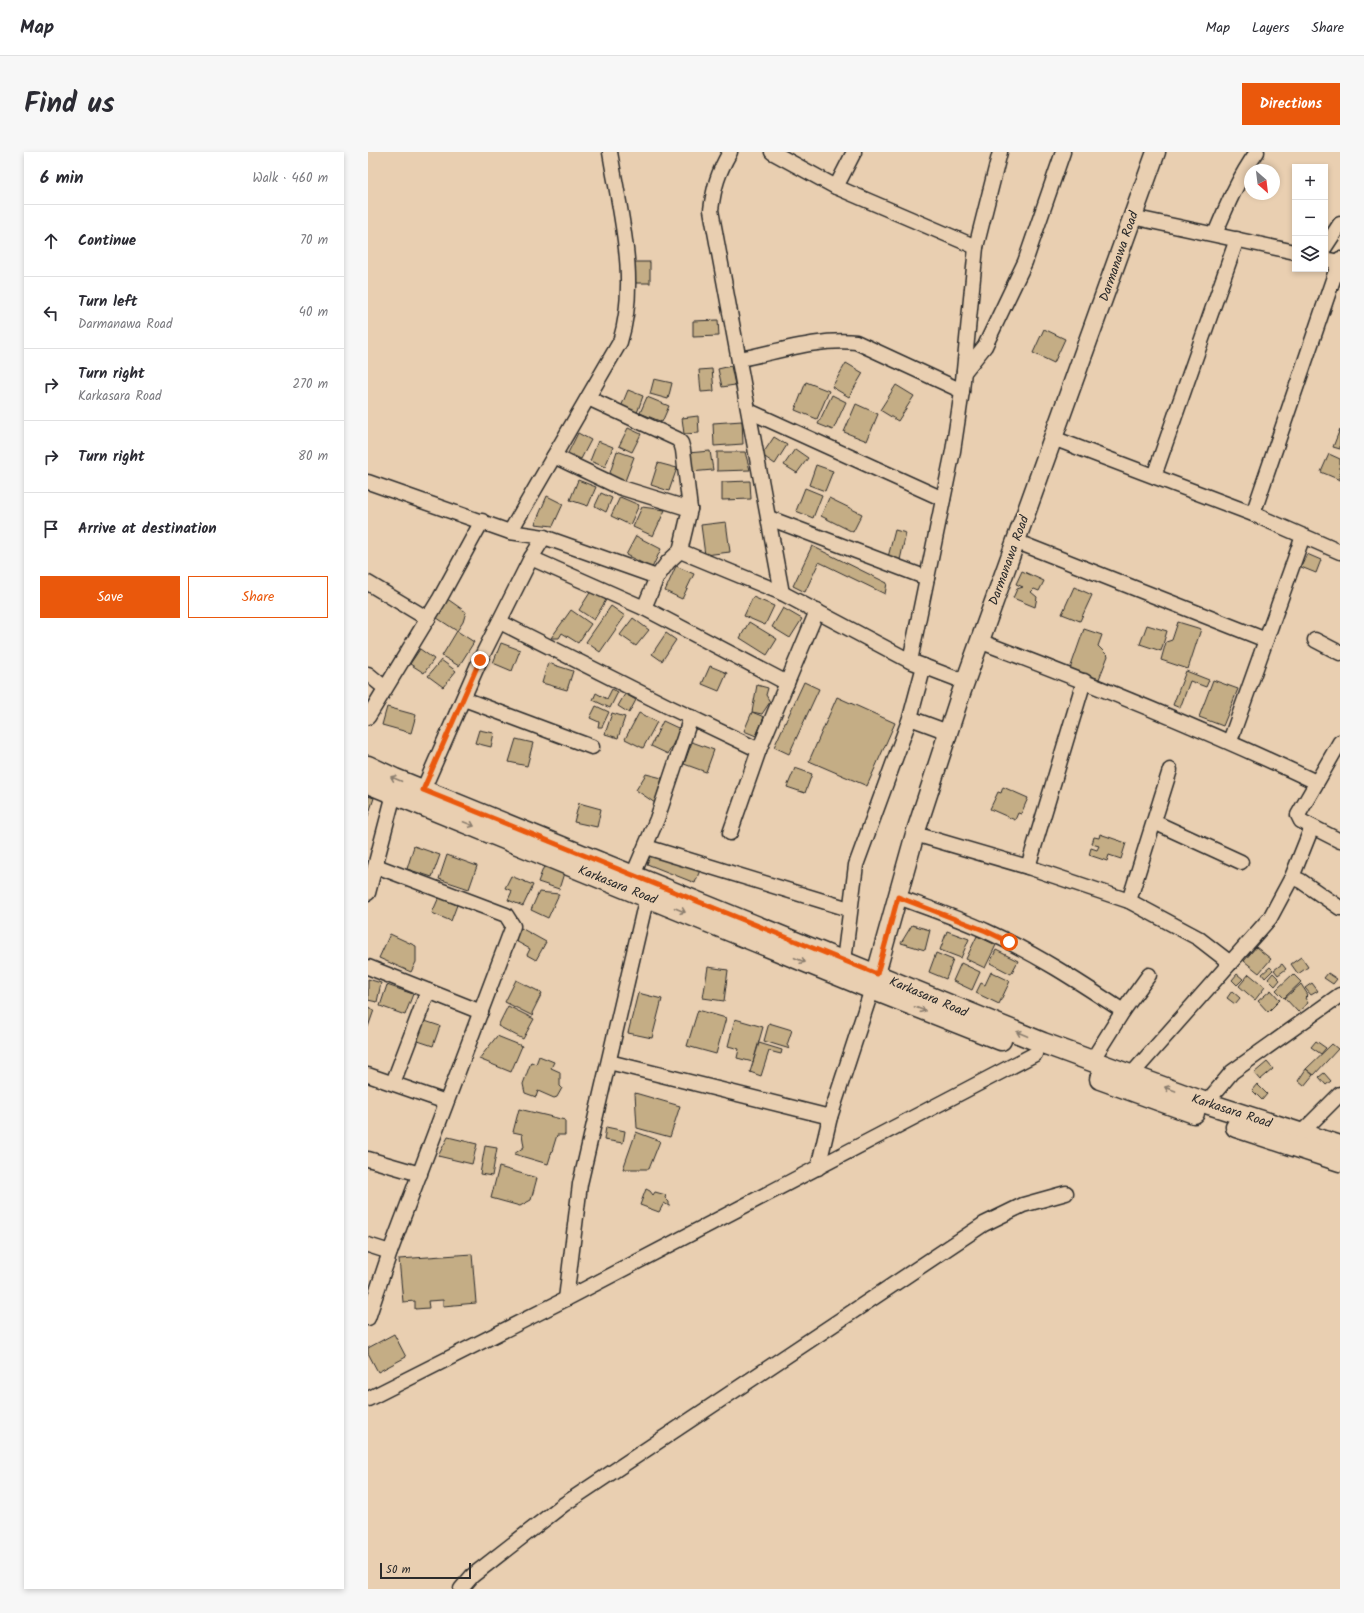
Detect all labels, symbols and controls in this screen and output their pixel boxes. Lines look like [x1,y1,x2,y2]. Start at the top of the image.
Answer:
text: Map [20,13,54,43]
text: Map [1206,17,1230,39]
text: Layers [1252,17,1290,39]
text: Share [1312,17,1344,39]
text: Find us [24,82,115,127]
button: Directions [1242,83,1340,125]
north arrow [1244,164,1280,200]
map controls [1292,164,1328,272]
button: + [1292,164,1328,200]
text: 6 min [40,165,84,192]
text: Walk · 460 m [252,168,328,189]
button: − [1292,200,1328,236]
street label: Darmanawa Road [1094,208,1145,305]
text: Continue [78,229,136,253]
icon: ahead [40,230,62,252]
text: 70 m [300,230,328,251]
button: layers [1292,236,1328,272]
text: Turn left [78,290,138,314]
icon: left [40,302,62,324]
text: 40 m [299,302,328,323]
text: Darmanawa Road [78,314,172,335]
text: Turn right [78,362,145,386]
icon: right [40,374,62,396]
text: 270 m [292,374,328,395]
text: Karkasara Road [78,386,162,407]
text: Turn right [78,445,145,469]
icon: right [40,446,62,468]
text: 80 m [298,446,328,467]
street label: Darmanawa Road [983,512,1036,608]
text: Arrive at destination [78,517,217,541]
icon: arrive [40,518,62,540]
button: Save [40,576,180,618]
button: Share [188,576,328,618]
route end [471,651,489,669]
one-way arrow [390,775,402,782]
one-way arrow [462,821,474,829]
street label: Karkasara Road [575,860,661,911]
one-way arrow [674,906,686,914]
route start [1000,933,1018,951]
one-way arrow [794,956,806,964]
street label: Karkasara Road [886,971,971,1024]
one-way arrow [914,1005,926,1013]
one-way arrow [1016,1030,1028,1038]
one-way arrow [1164,1085,1176,1093]
street label: Karkasara Road [1189,1089,1275,1134]
scale bar [380,1561,471,1580]
text: 50 m [386,1561,411,1579]

